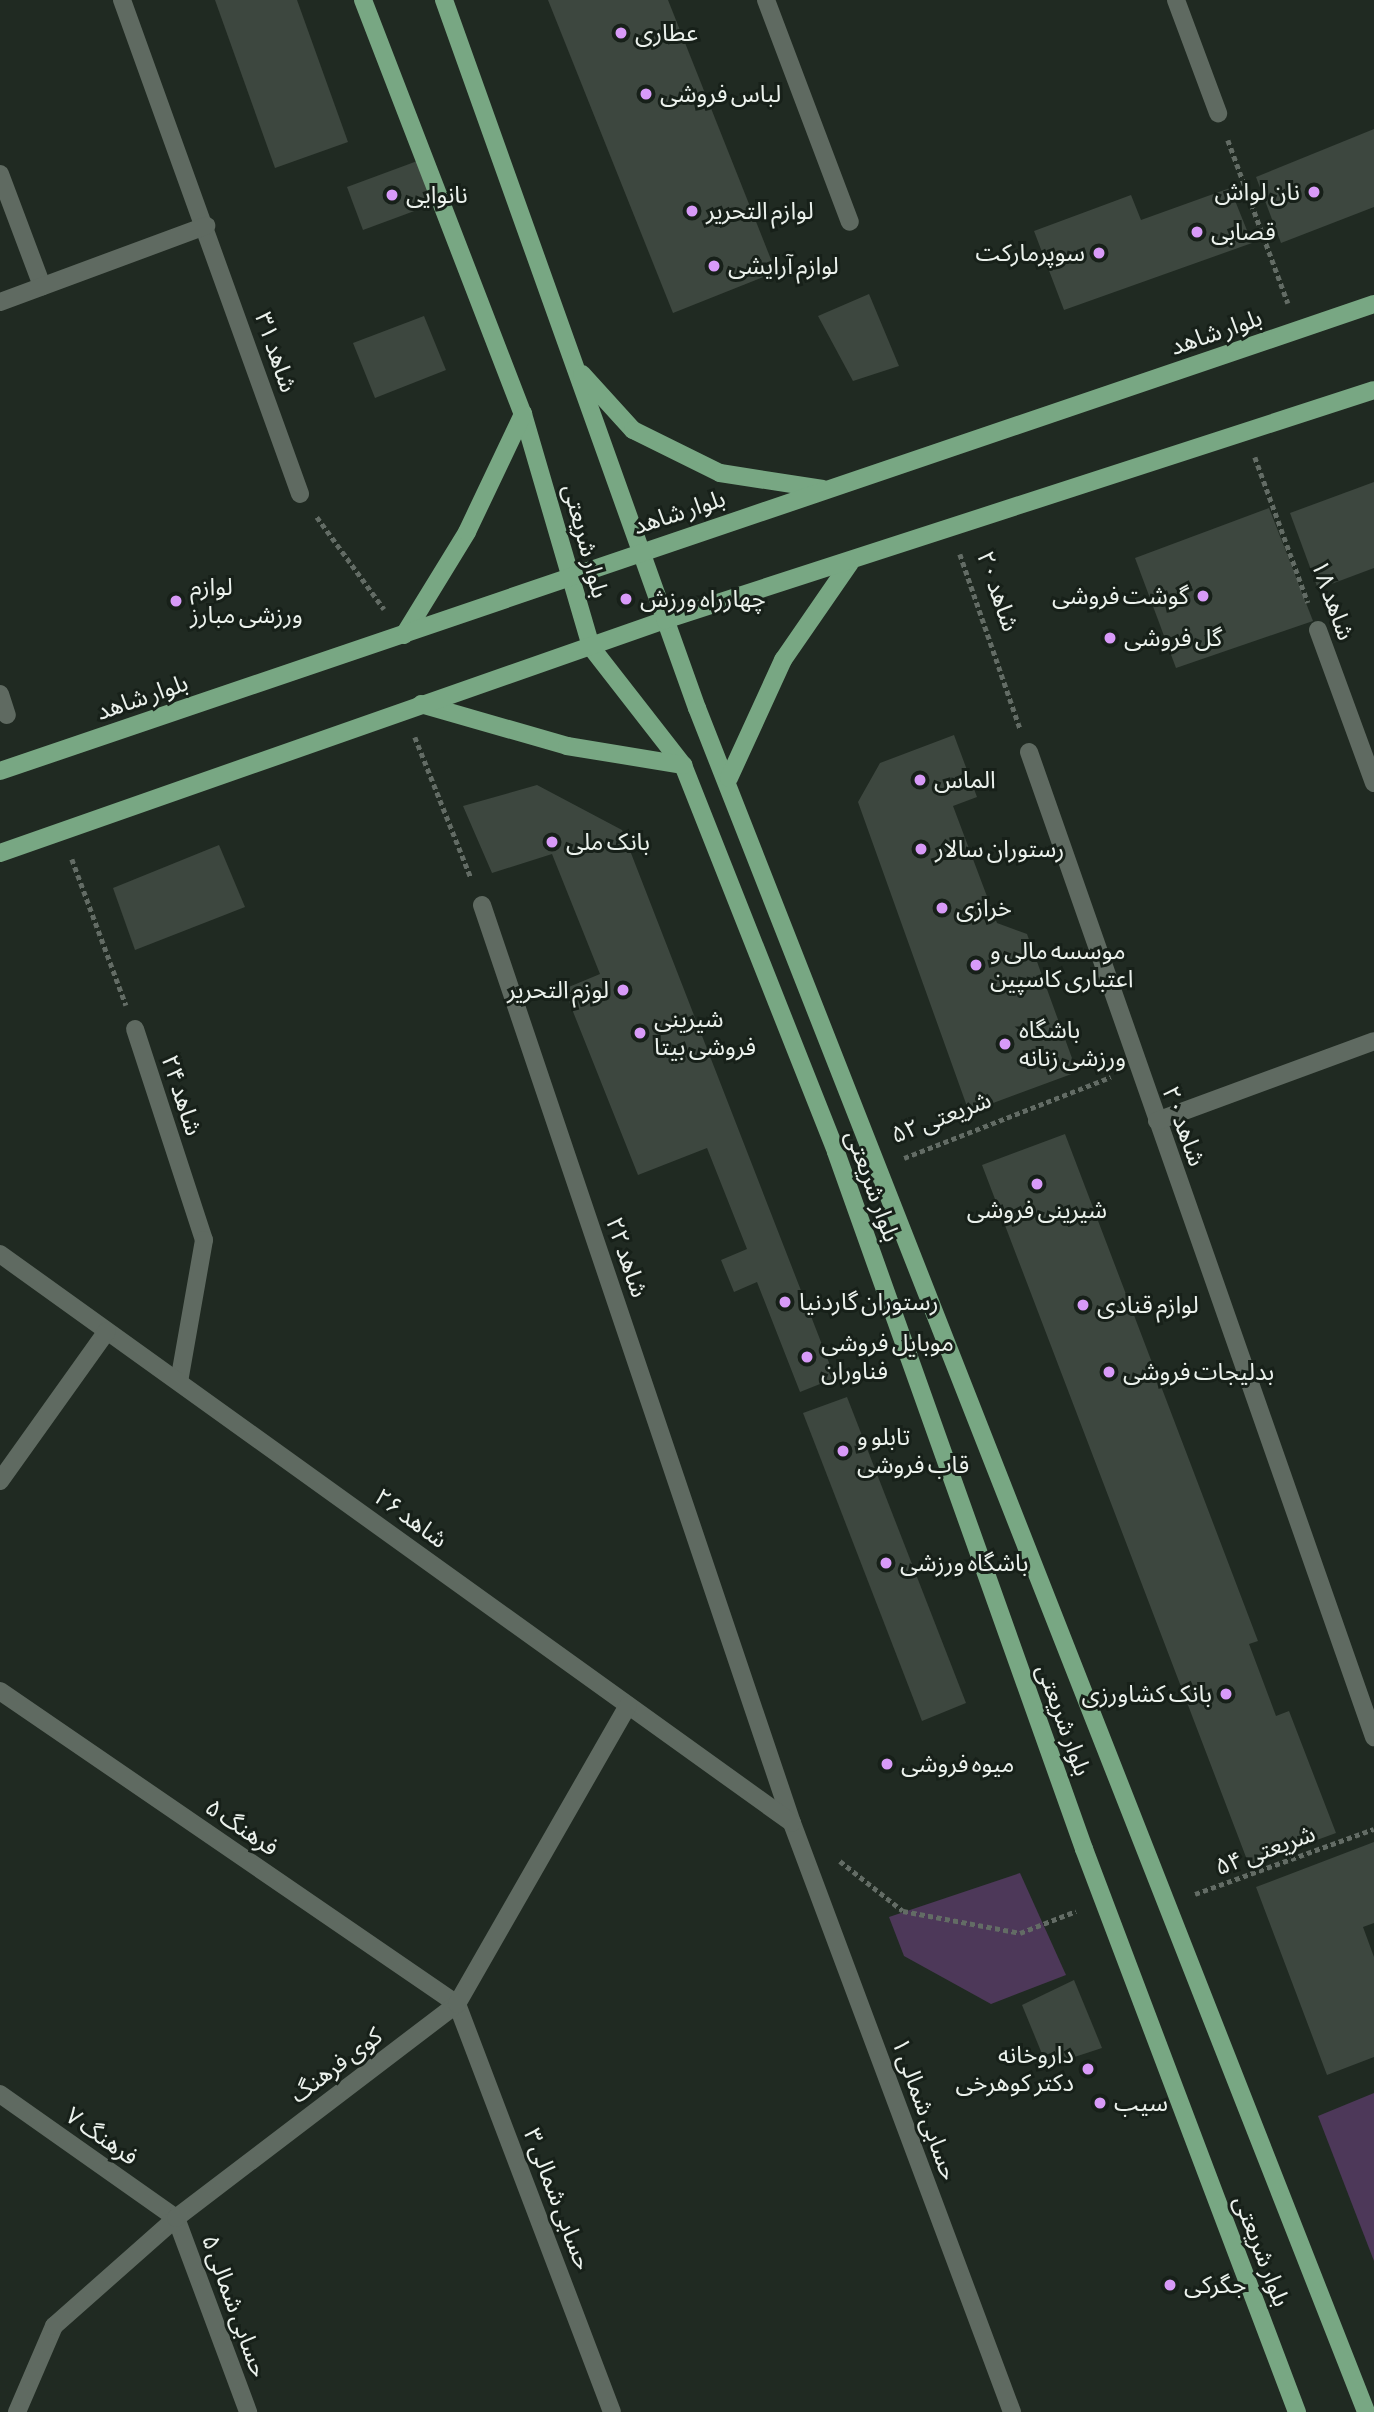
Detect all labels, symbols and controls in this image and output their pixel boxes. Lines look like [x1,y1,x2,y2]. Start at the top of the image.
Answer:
place label: عطاری [635,19,698,47]
marker: عطاری [613,25,629,41]
place label: لباس فروشی [660,80,781,108]
marker: لباس فروشی [638,86,654,102]
place label: نان لواش [1215,178,1300,206]
place label: نانوایی [406,181,468,209]
marker: نان لواش [1306,184,1322,200]
marker: نانوایی [384,187,400,203]
place label: لوازم التحریر [706,197,814,225]
marker: لوازم التحریر [684,203,700,219]
place label: قصابی [1211,218,1276,246]
marker: قصابی [1189,224,1205,240]
place label: سوپرمارکت [976,239,1085,267]
marker: سوپرمارکت [1091,245,1107,261]
place label: لوازم آرایشی [728,252,839,280]
marker: لوازم آرایشی [706,258,722,274]
street label: بلوار شاهد [1166,303,1266,361]
street label: شاهد ۳۱ [249,308,303,396]
street label: بلوار شریعتی [557,481,615,601]
street label: بلوار شاهد [629,484,729,540]
street label: شاهد ۲۰ [971,547,1025,635]
street label: شاهد ۱۸ [1305,556,1361,644]
place label: لوازم ورزشی مبارز [190,573,303,629]
place label: گوشت فروشی [1052,582,1189,610]
place label: چهارراه ورزش [640,585,766,613]
marker: گوشت فروشی [1195,588,1211,604]
marker: چهارراه ورزش [618,591,634,607]
marker: لوازم ورزشی مبارز [168,593,184,609]
place label: گل فروشی [1124,624,1222,652]
marker: گل فروشی [1102,630,1118,646]
street label: بلوار شاهد [92,668,192,726]
place label: الماس [934,766,996,794]
marker: الماس [912,772,928,788]
place label: بانک ملی [566,828,650,856]
marker: بانک ملی [544,834,560,850]
place label: رستوران سالار [935,835,1064,863]
marker: رستوران سالار [913,841,929,857]
place label: خرازی [956,894,1012,922]
marker: خرازی [934,900,950,916]
place label: موسسه مالی و اعتباری کاسپین [990,937,1133,993]
marker: موسسه مالی و اعتباری کاسپین [968,957,984,973]
place label: لوزم التحریر [507,976,609,1004]
marker: لوزم التحریر [615,982,631,998]
place label: شیرینی فروشی بیتا [654,1005,756,1061]
place label: باشگاه ورزشی زنانه [1019,1016,1126,1072]
marker: شیرینی فروشی بیتا [632,1025,648,1041]
marker: باشگاه ورزشی زنانه [997,1036,1013,1052]
street label: شاهد ۲۴ [155,1051,209,1139]
street label: شاهد ۲۰ [1156,1082,1212,1170]
street label: شریعتی ۵۲ [887,1085,995,1149]
street label: بلوار شریعتی [840,1126,906,1246]
marker: شیرینی فروشی [1029,1176,1045,1192]
place label: شیرینی فروشی [967,1196,1107,1224]
street label: شاهد ۲۲ [600,1213,654,1301]
place label: رستوران گاردنیا [799,1288,939,1316]
place label: لوازم قنادی [1097,1291,1199,1319]
marker: رستوران گاردنیا [777,1294,793,1310]
marker: لوازم قنادی [1075,1297,1091,1313]
place label: موبایل فروشی فناوران [821,1329,954,1385]
marker: موبایل فروشی فناوران [799,1349,815,1365]
place label: بدلیجات فروشی [1123,1358,1274,1386]
marker: بدلیجات فروشی [1101,1364,1117,1380]
place label: تابلو و قاب فروشی [857,1423,969,1479]
marker: تابلو و قاب فروشی [835,1443,851,1459]
street label: شاهد ۲۶ [369,1482,453,1554]
place label: باشگاه ورزشی [900,1549,1029,1577]
marker: باشگاه ورزشی [878,1555,894,1571]
street label: بلوار شریعتی [1031,1660,1097,1780]
place label: بانک کشاورزی [1082,1680,1212,1708]
marker: بانک کشاورزی [1218,1686,1234,1702]
place label: میوه فروشی [901,1750,1014,1778]
marker: میوه فروشی [879,1756,895,1772]
street label: فرهنگ ۵ [200,1792,284,1862]
street label: شریعتی ۵۴ [1211,1819,1319,1881]
street label: کوی فرهنگ [284,2021,388,2109]
street label: حسابی شمالی ۱ [886,2034,964,2184]
place label: داروخانه دکتر کوهرخی [956,2041,1074,2097]
marker: داروخانه دکتر کوهرخی [1080,2061,1096,2077]
place label: سیب [1114,2089,1168,2117]
marker: سیب [1092,2095,1108,2111]
street label: فرهنگ ۷ [60,2101,144,2171]
street label: حسابی شمالی ۳ [518,2124,598,2274]
street label: بلوار شریعتی [1228,2191,1296,2311]
street label: حسابی شمالی ۵ [196,2231,274,2381]
place label: جگرکی [1184,2271,1246,2299]
marker: جگرکی [1162,2277,1178,2293]

